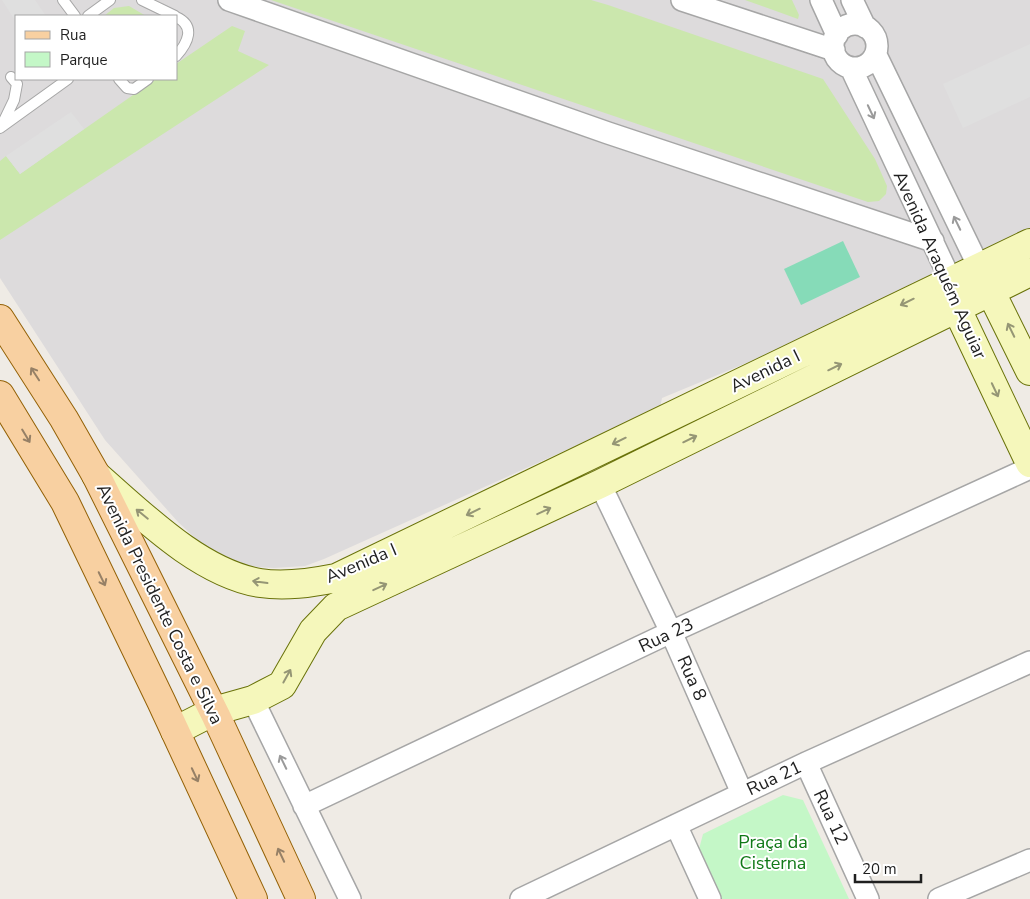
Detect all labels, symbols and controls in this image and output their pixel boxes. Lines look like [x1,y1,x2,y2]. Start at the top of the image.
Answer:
legend [15,15,178,80]
text: Rua [60,25,86,45]
text: Parque [60,50,108,70]
one-way arrow [867,104,877,119]
street label: Avenida Araquém Aguiar [888,167,993,363]
one-way arrow [952,216,962,231]
one-way arrow [900,298,915,307]
one-way arrow [1006,323,1016,338]
street label: Avenida I [726,344,804,398]
one-way arrow [827,362,842,371]
one-way arrow [30,367,40,381]
one-way arrow [991,382,1001,397]
one-way arrow [22,428,32,442]
one-way arrow [682,434,697,444]
one-way arrow [612,437,627,446]
street label: Avenida Presidente Costa e Silva [91,480,229,728]
one-way arrow [536,505,551,515]
one-way arrow [466,508,481,517]
one-way arrow [136,509,149,520]
street label: Avenida I [322,537,400,589]
one-way arrow [98,571,108,586]
one-way arrow [253,577,269,587]
one-way arrow [373,581,388,591]
street label: Rua 23 [635,612,697,658]
street label: Rua 8 [671,652,713,704]
one-way arrow [283,669,292,684]
one-way arrow [278,755,287,770]
street label: Rua 21 [743,755,805,801]
one-way arrow [191,767,201,782]
street label: Rua 12 [808,786,854,848]
park label: Praça da Cisterna [738,830,808,875]
one-way arrow [276,848,285,863]
scale bar [855,852,921,884]
text: 20 m [862,859,897,879]

